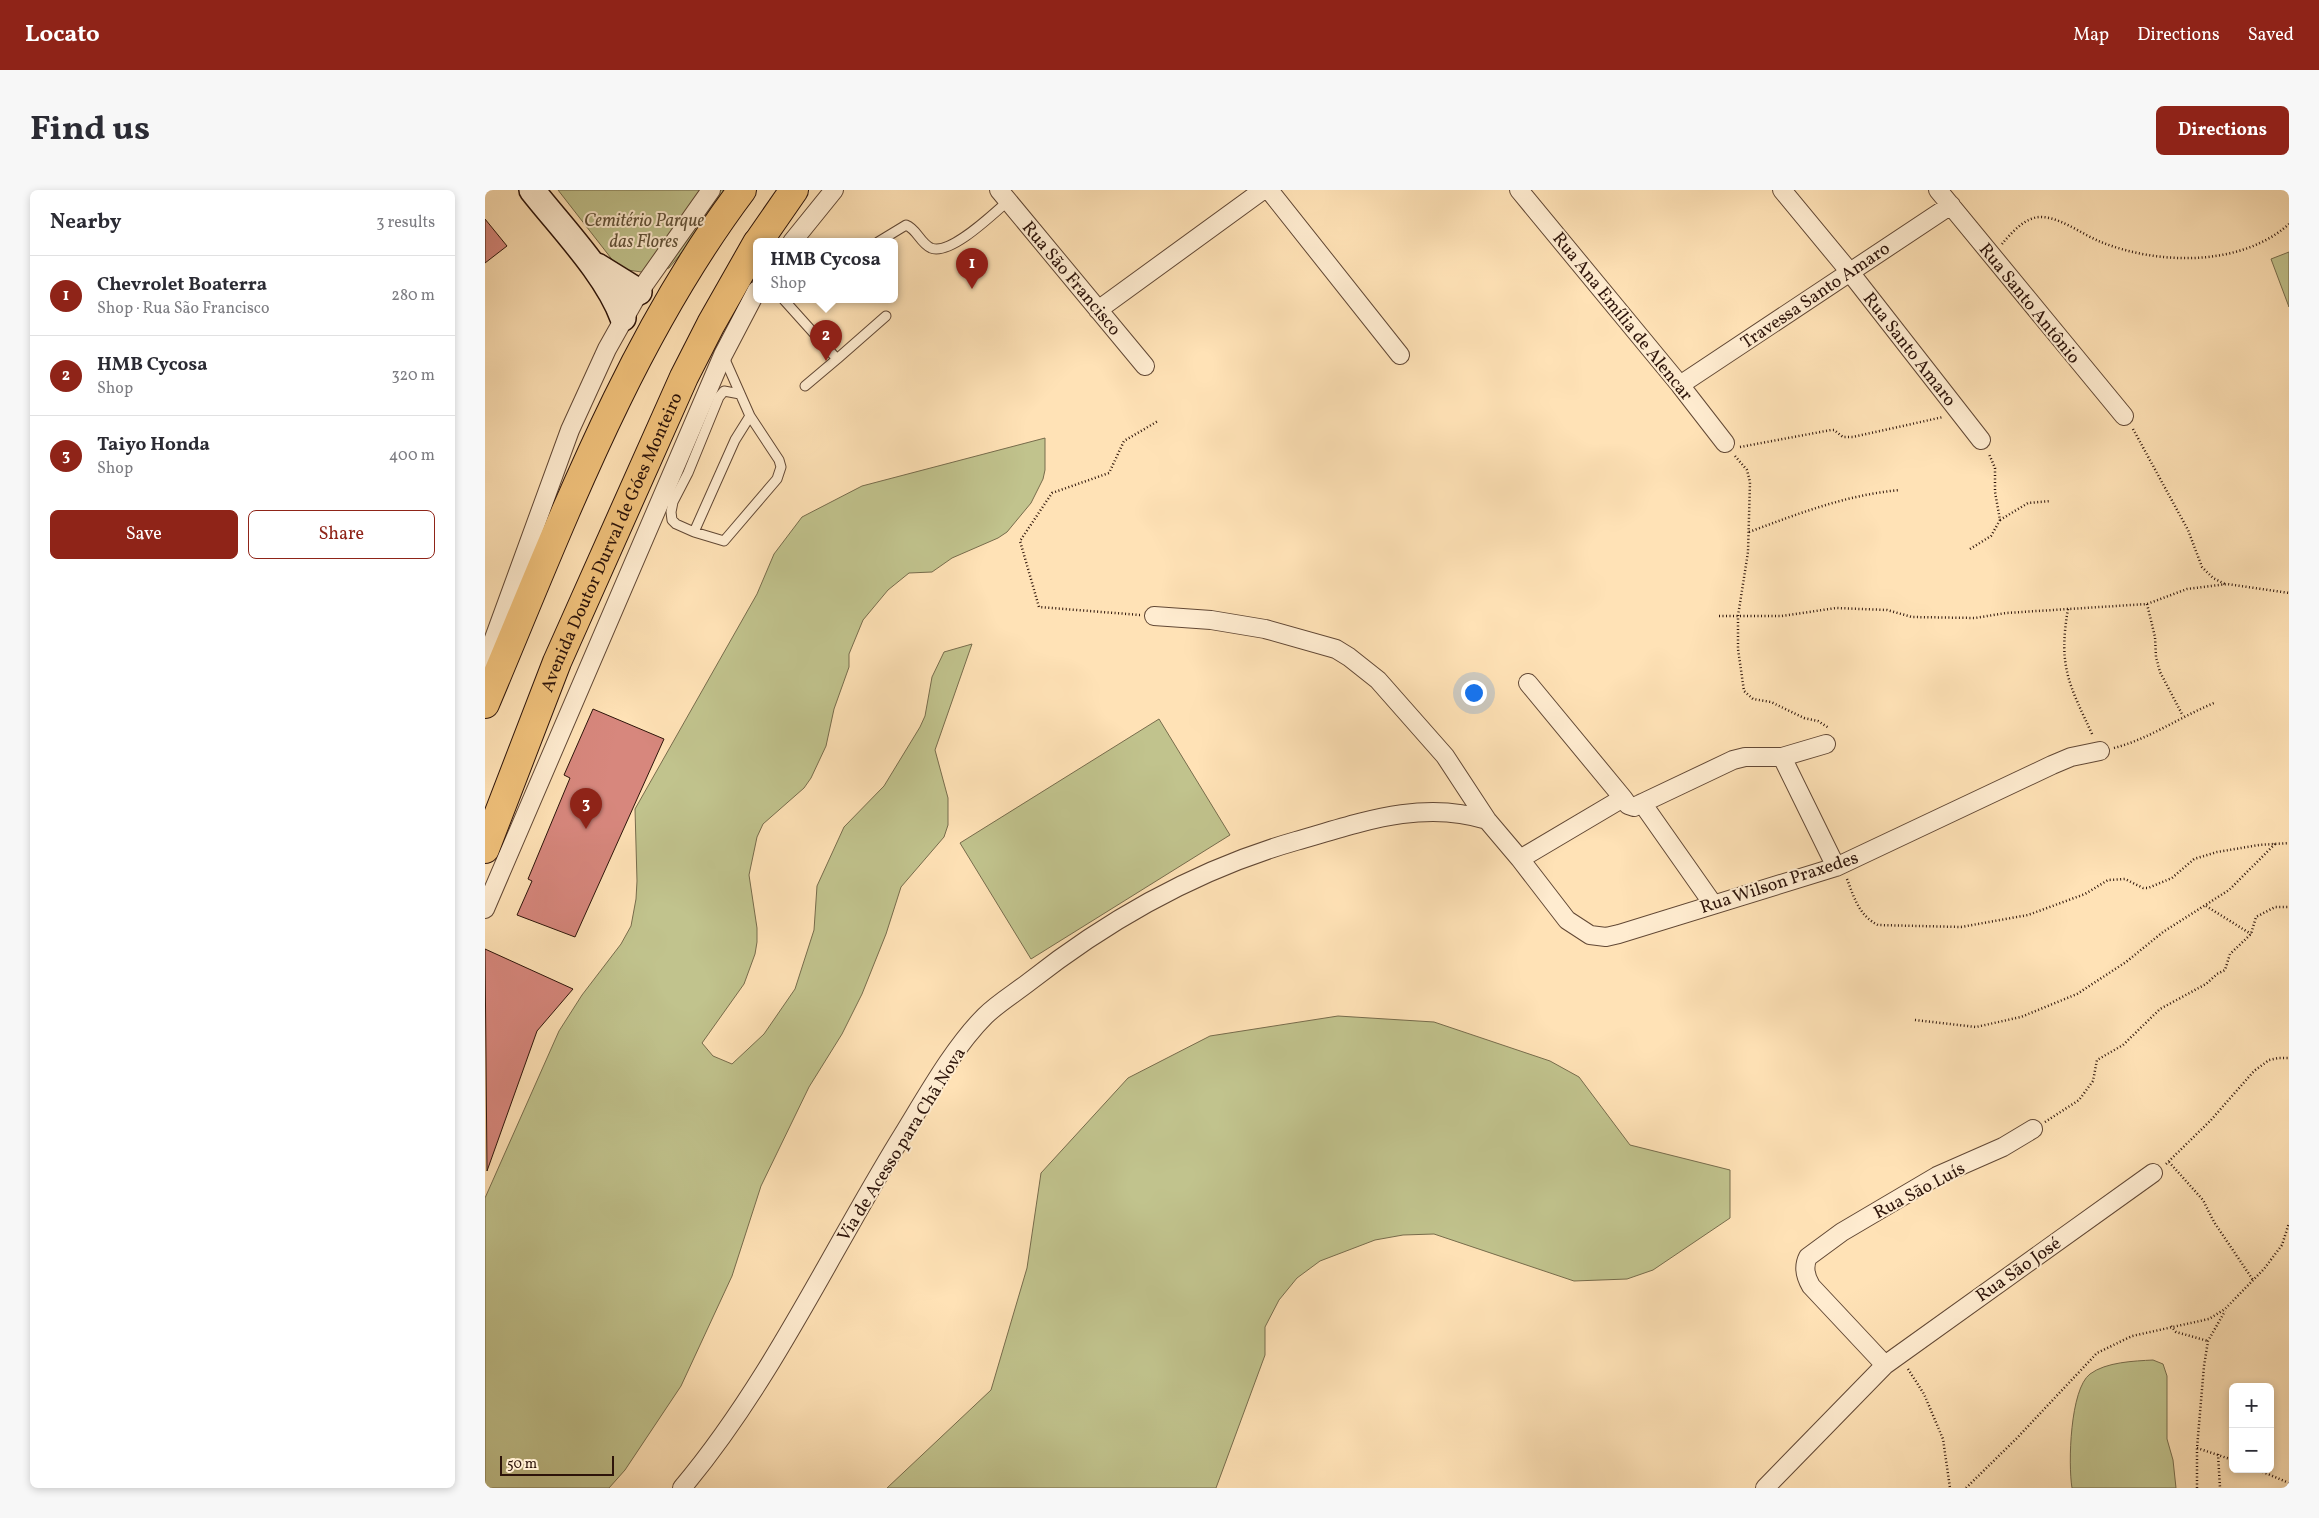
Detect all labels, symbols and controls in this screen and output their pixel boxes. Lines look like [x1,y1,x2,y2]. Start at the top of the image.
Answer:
text: Locato [25,18,100,52]
text: Map [2073,23,2109,48]
text: Directions [2137,23,2220,48]
text: Saved [2248,23,2294,48]
text: Find us [30,106,150,154]
button: Directions [2156,106,2289,155]
text: Nearby [50,208,121,237]
park label: Cemitério Parque das Flores [584,209,705,255]
text: 3 results [376,212,435,234]
street label: Rua São Francisco [1015,216,1126,342]
street label: Rua Ana Emília de Alencar [1546,227,1698,407]
street label: Travessa Santo Amaro [1736,237,1895,356]
popup [753,238,898,303]
street label: Rua Santo Antônio [1972,238,2085,370]
text: HMB Cycosa [770,247,881,273]
pin: 1 [956,248,988,289]
text: Chevrolet Boaterra [97,272,267,298]
text: Shop [770,273,806,295]
text: 1 [63,285,69,307]
text: 280 m [391,285,435,307]
street label: Rua Santo Amaro [1856,288,1961,412]
text: Shop · Rua São Francisco [97,298,269,320]
pin: 2 [810,320,842,361]
text: HMB Cycosa [97,352,208,378]
text: 2 [62,365,70,387]
text: 320 m [391,365,435,387]
text: Shop [97,378,133,400]
street label: Avenida Doutor Durval de Góes Monteiro [536,389,690,696]
text: Taiyo Honda [97,432,210,458]
text: 3 [62,445,70,467]
text: 400 m [389,445,435,467]
text: Shop [97,458,133,480]
button: Save [50,510,238,559]
button: Share [248,510,435,559]
your location [1461,680,1487,706]
pin: 3 [570,788,602,829]
street label: Rua Wilson Praxedes [1697,846,1862,921]
street label: Via de Acesso para Chã Nova [832,1043,972,1247]
street label: Rua São Luís [1869,1157,1970,1226]
street label: Rua São José [1971,1232,2067,1309]
map controls [2229,1383,2274,1473]
button: + [2229,1383,2274,1428]
button: − [2229,1428,2274,1473]
scale bar [500,1453,614,1476]
text: 50 m [507,1455,537,1474]

